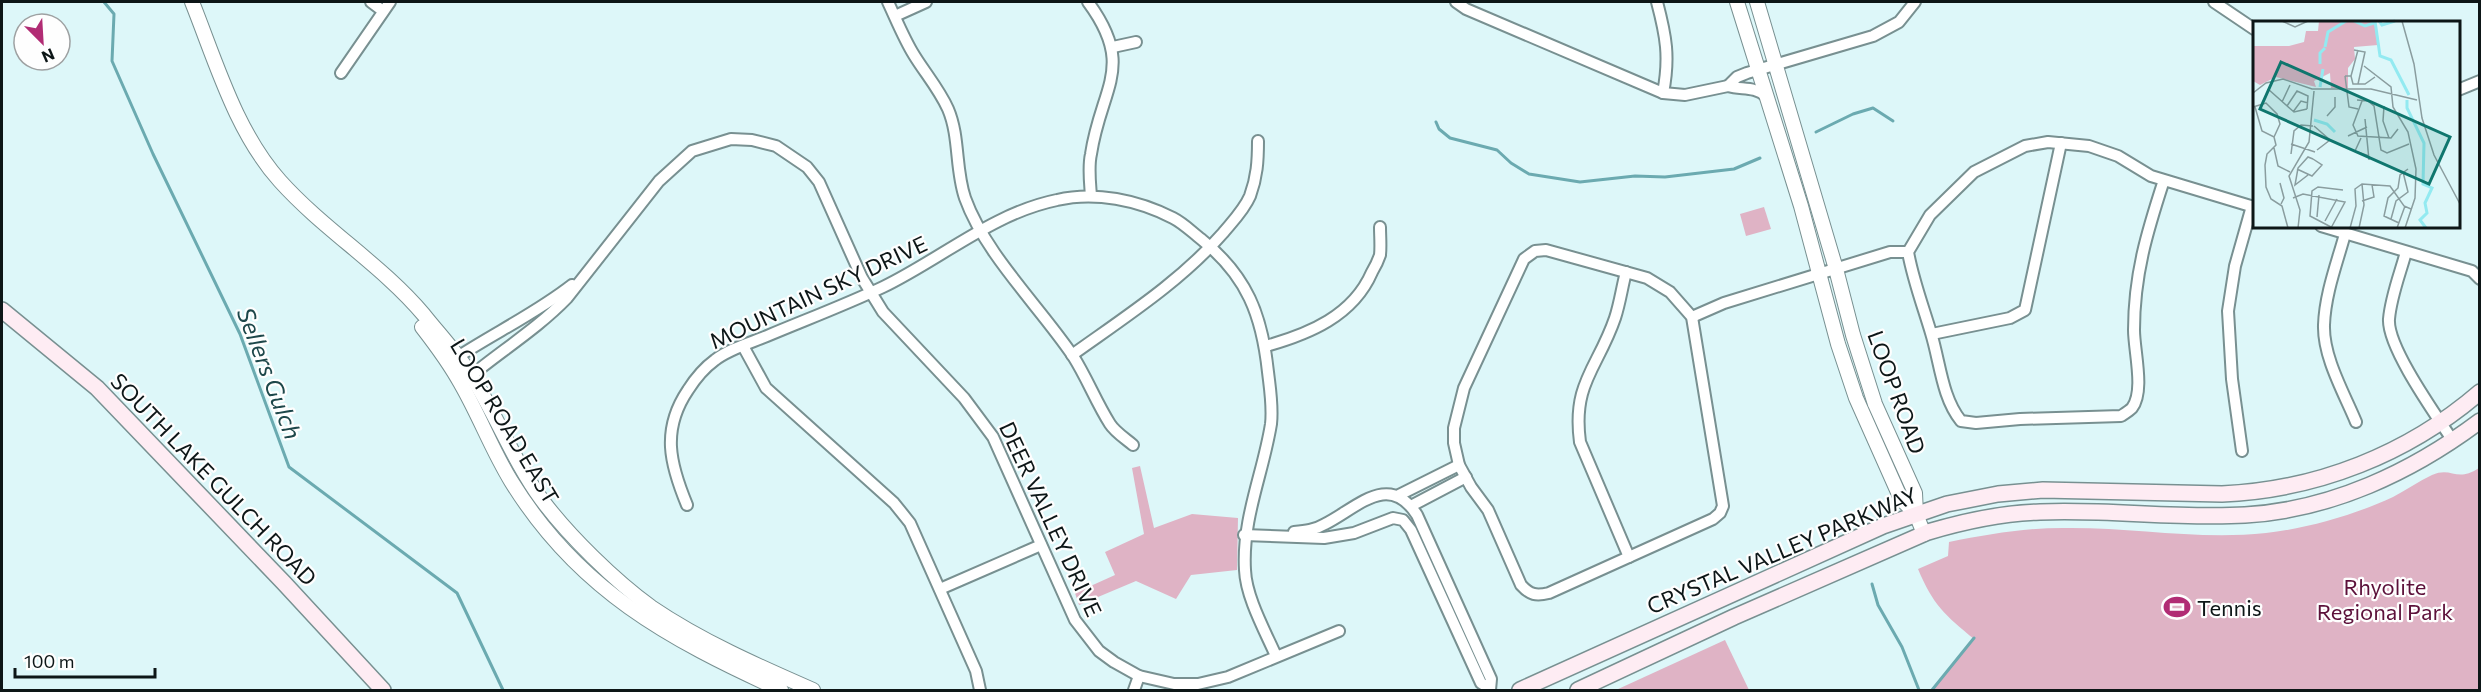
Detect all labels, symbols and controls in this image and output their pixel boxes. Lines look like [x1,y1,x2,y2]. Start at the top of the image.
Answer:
north arrow [12,12,72,72]
inset map [2253,21,2460,228]
text: N [39,45,58,67]
street label: MOUNTAIN SKY DRIVE [705,230,931,354]
water label: Sellers Gulch [232,303,308,443]
street label: LOOP ROAD [1862,327,1932,457]
street label: LOOP ROAD EAST [445,333,565,509]
street label: SOUTH LAKE GULCH ROAD [105,367,323,591]
street label: DEER VALLEY DRIVE [994,417,1108,621]
street label: CRYSTAL VALLEY PARKWAY [1643,481,1921,619]
park label: Rhyolite Regional Park [2317,573,2453,625]
sports icon: Tennis [2162,592,2192,622]
place label: Tennis [2197,594,2262,621]
scale bar [15,641,154,679]
text: 100 m [24,650,74,672]

